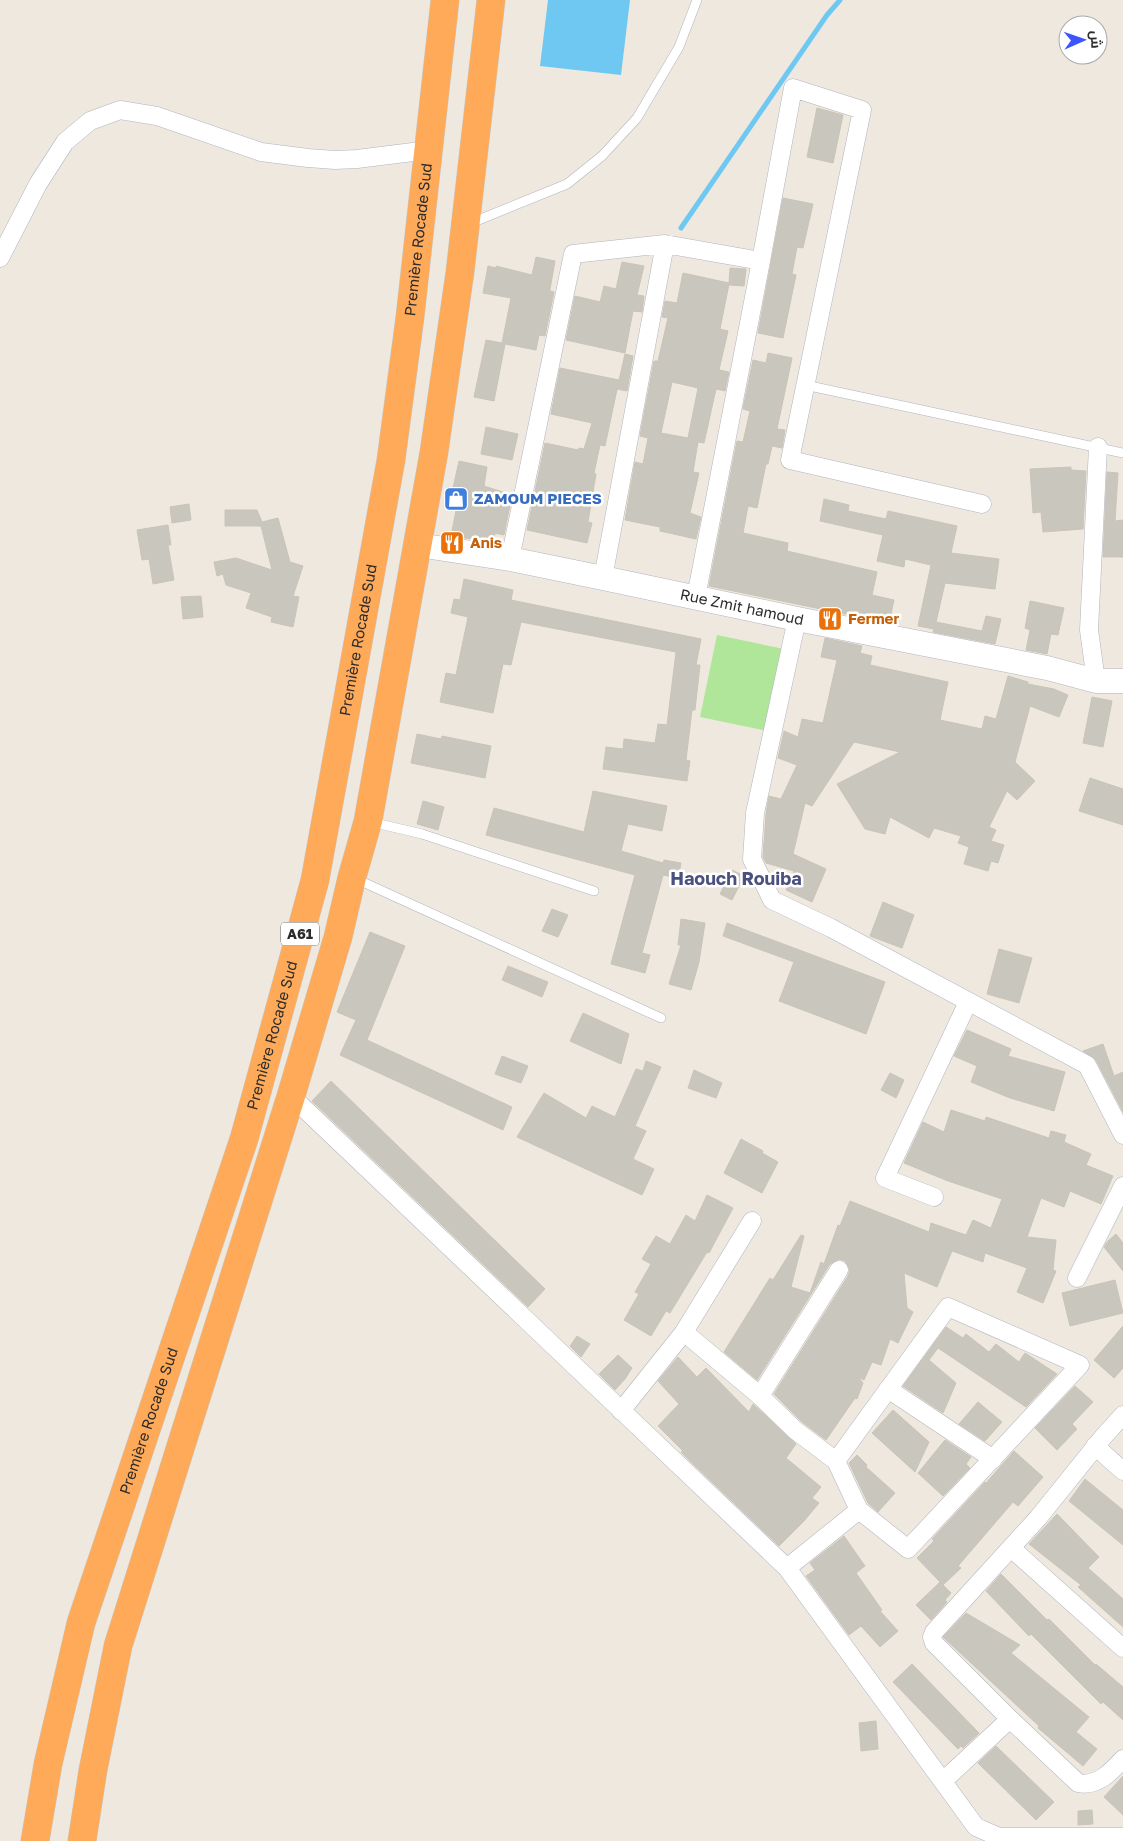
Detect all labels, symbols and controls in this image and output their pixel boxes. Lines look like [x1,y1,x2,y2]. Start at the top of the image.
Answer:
north arrow [1058,15,1108,65]
text: ش [1087,30,1105,49]
street label: Première Rocade Sud [400,162,435,317]
shop icon: ZAMOUM PIECES [443,486,469,512]
place label: ZAMOUM PIECES [474,489,602,507]
restaurant icon: Anis [439,530,465,556]
place label: Anis [470,533,502,551]
street label: Première Rocade Sud [335,563,380,717]
street label: Rue Zmit hamoud [679,585,805,628]
restaurant icon: Fermer [817,606,843,632]
place label: Fermer [848,609,899,627]
district label: Haouch Rouiba [670,867,802,889]
road number: A61 [281,922,319,946]
street label: Première Rocade Sud [242,959,300,1112]
street label: Première Rocade Sud [115,1345,181,1496]

